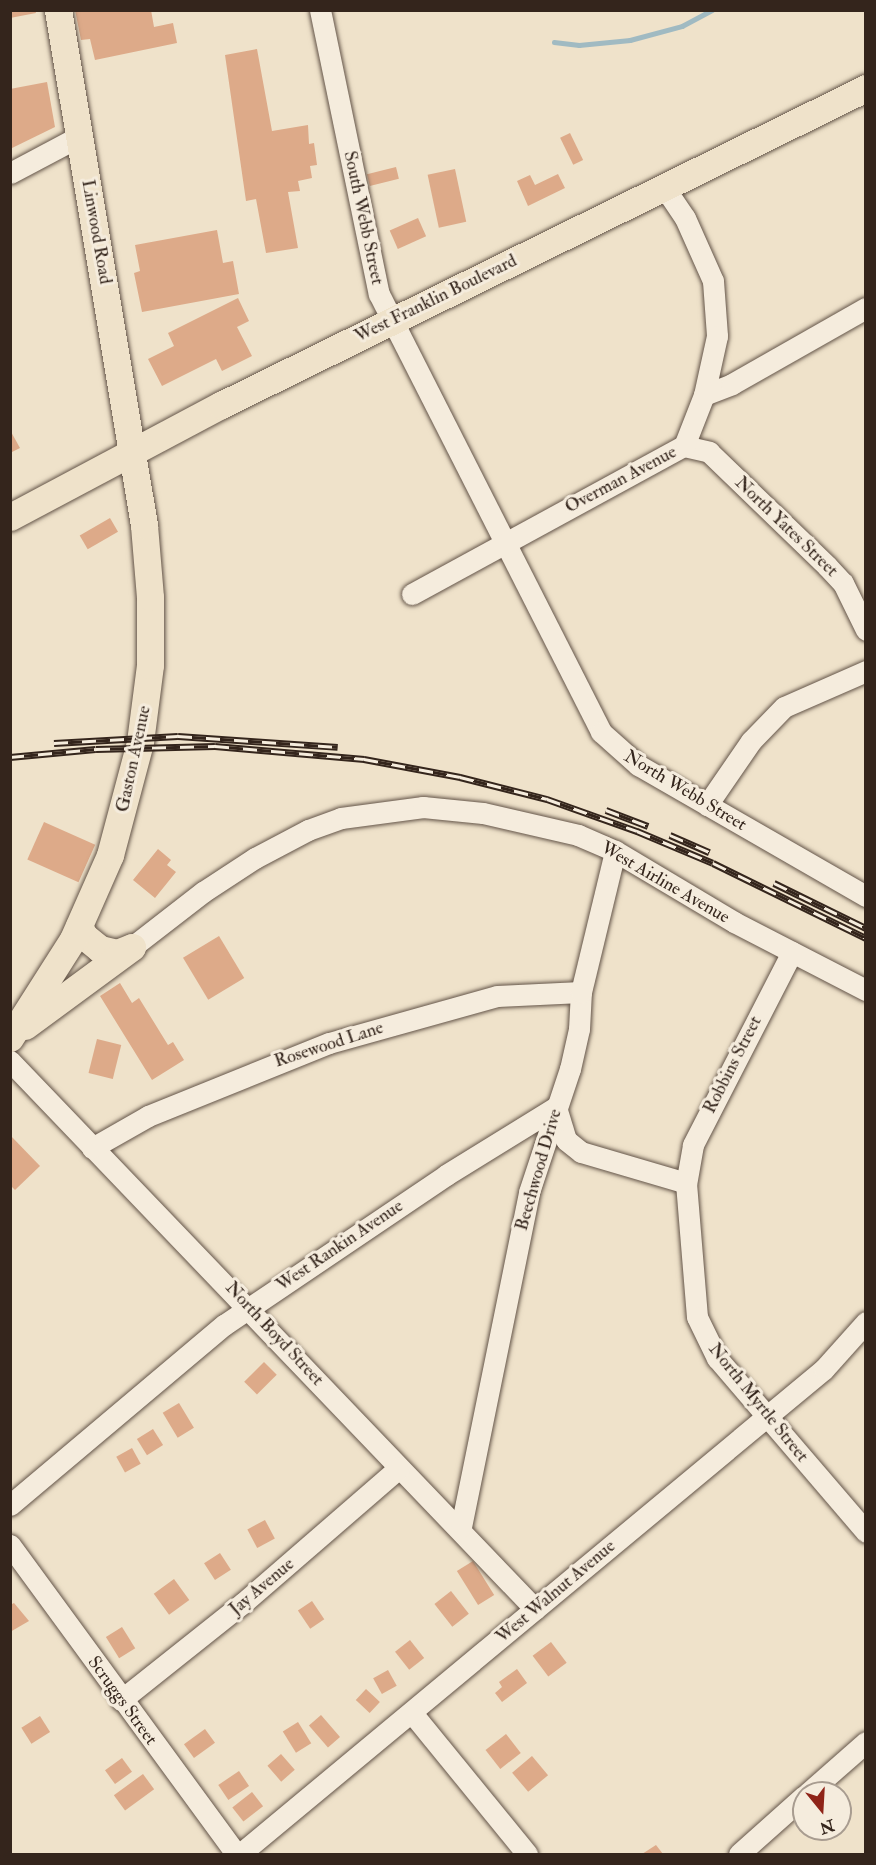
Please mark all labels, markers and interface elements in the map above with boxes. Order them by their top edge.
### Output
street label: South Webb Street [338,149,388,287]
street label: Linwood Road [76,178,116,286]
street label: West Franklin Boulevard [351,250,521,348]
street label: Overman Avenue [562,442,680,518]
street label: North Yates Street [730,472,842,582]
street label: Gaston Avenue [112,704,156,814]
street label: North Webb Street [620,746,750,836]
street label: West Airline Avenue [597,837,733,929]
street label: Robbins Street [699,1013,767,1117]
street label: Rosewood Lane [272,1017,386,1073]
street label: Beechwood Drive [511,1107,567,1233]
street label: West Rankin Avenue [273,1196,407,1296]
street label: North Boyd Street [220,1278,328,1390]
street label: North Myrtle Street [703,1339,813,1467]
street label: West Walnut Avenue [492,1536,620,1648]
street label: Jay Avenue [225,1554,299,1620]
street label: Scruggs Street [83,1652,161,1750]
north arrow [792,1781,852,1841]
text: N [817,1814,837,1838]

